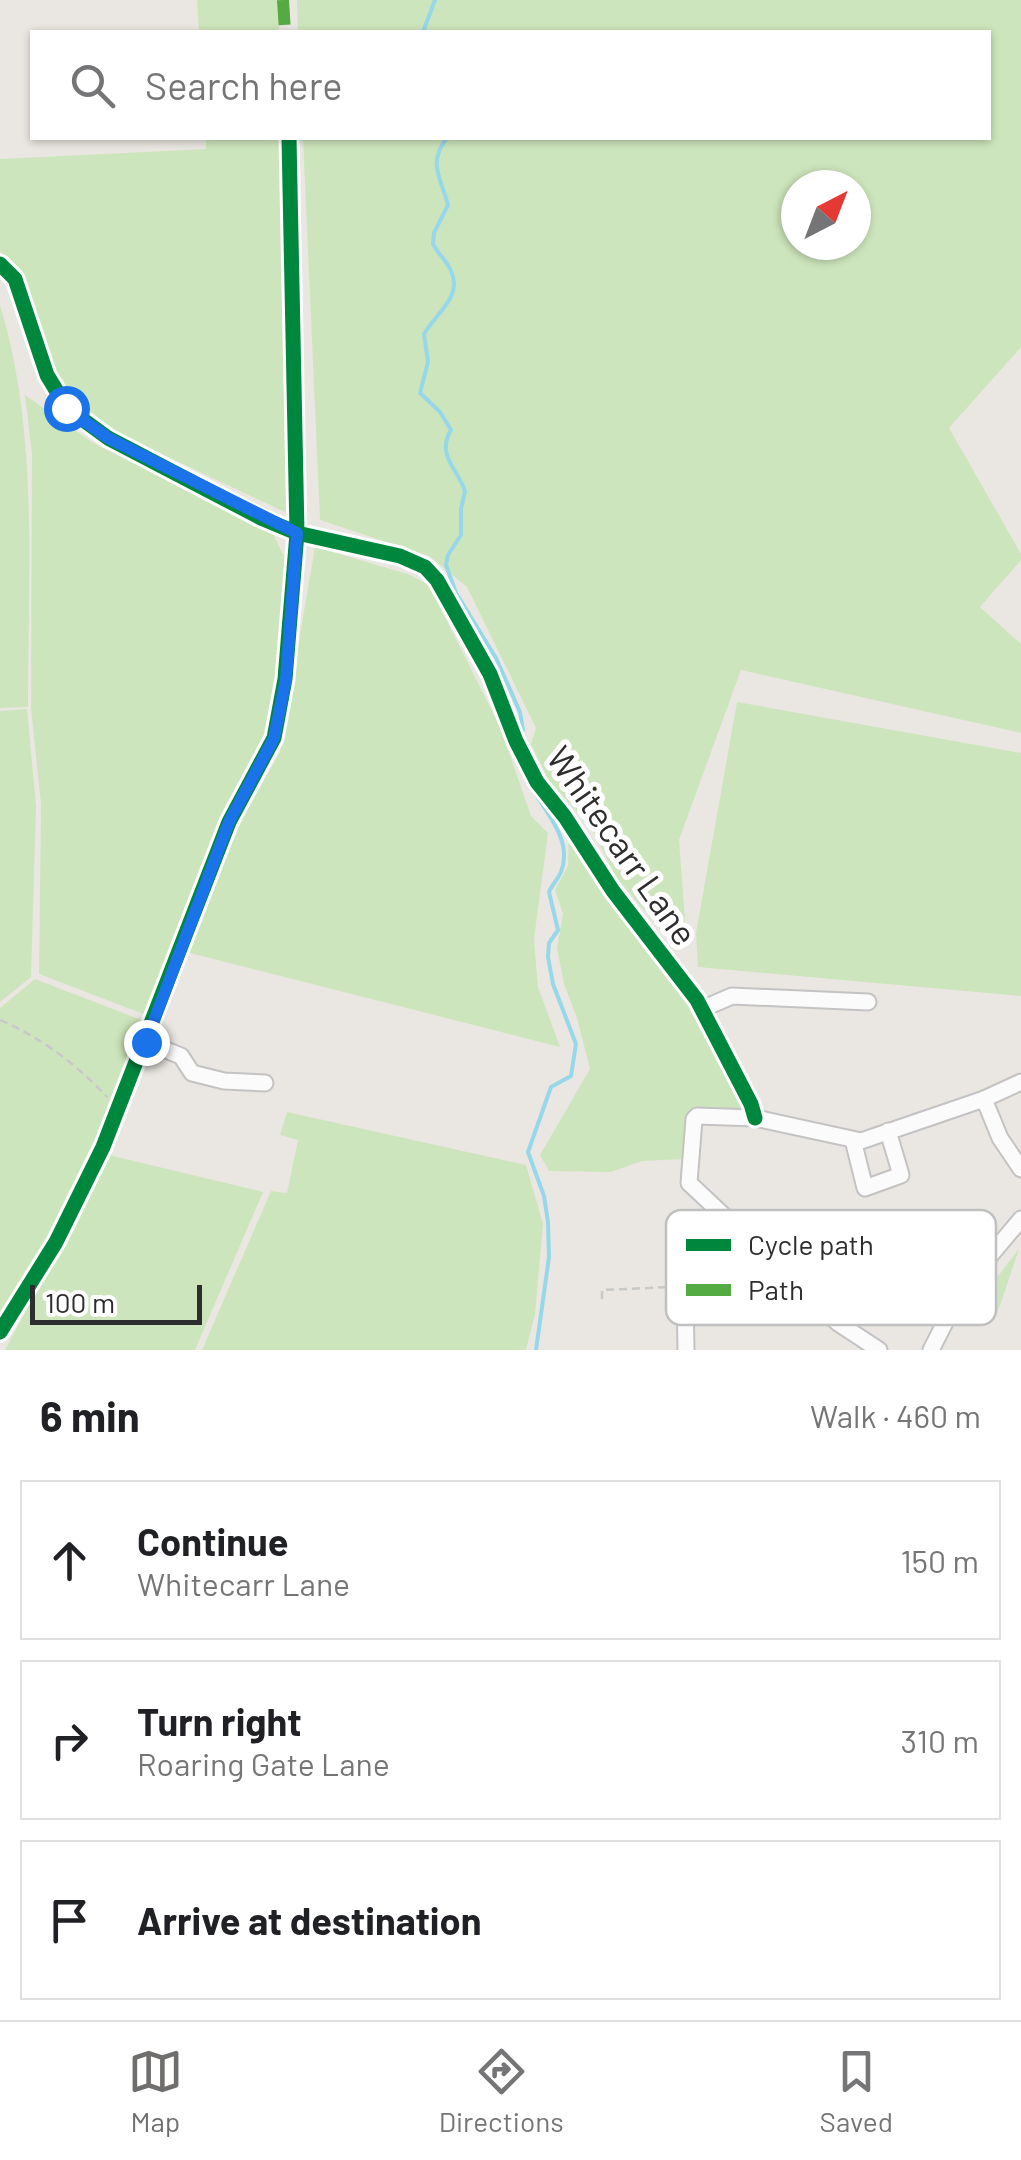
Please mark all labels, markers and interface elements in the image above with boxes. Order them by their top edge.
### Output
search box [30,30,991,140]
icon: search [65,58,120,113]
text: Search here [145,62,343,108]
north arrow [781,170,871,260]
route start [44,386,90,432]
street label: Whitecarr Lane [539,738,707,952]
route end [124,1020,170,1066]
legend [666,1210,996,1325]
text: Cycle path [748,1227,874,1261]
text: Path [748,1272,804,1306]
scale bar [30,1280,202,1324]
text: 100 m [45,1285,115,1319]
text: 6 min [40,1390,140,1440]
text: Walk · 460 m [810,1396,981,1434]
text: Continue [137,1518,288,1564]
icon: ahead [42,1533,97,1588]
text: 150 m [900,1541,979,1579]
text: Whitecarr Lane [137,1564,350,1602]
text: Turn right [137,1698,302,1744]
icon: right [42,1713,97,1768]
text: 310 m [901,1721,979,1759]
text: Roaring Gate Lane [137,1744,390,1782]
icon: arrive [42,1893,97,1948]
text: Arrive at destination [137,1897,482,1943]
tab: Map [128,2044,183,2138]
tab: Directions [439,2044,564,2138]
tab: Saved [820,2044,893,2138]

